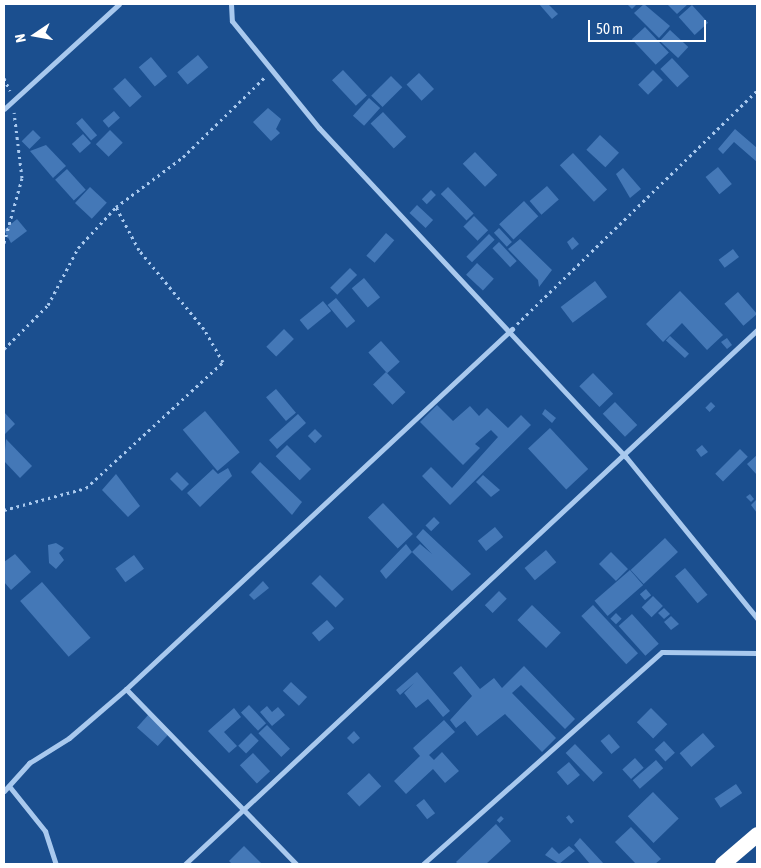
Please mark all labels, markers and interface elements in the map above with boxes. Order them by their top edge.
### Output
north arrow [10,10,60,60]
scale bar [591,10,708,42]
text: 50 m [596,20,623,37]
text: N [12,32,29,44]

